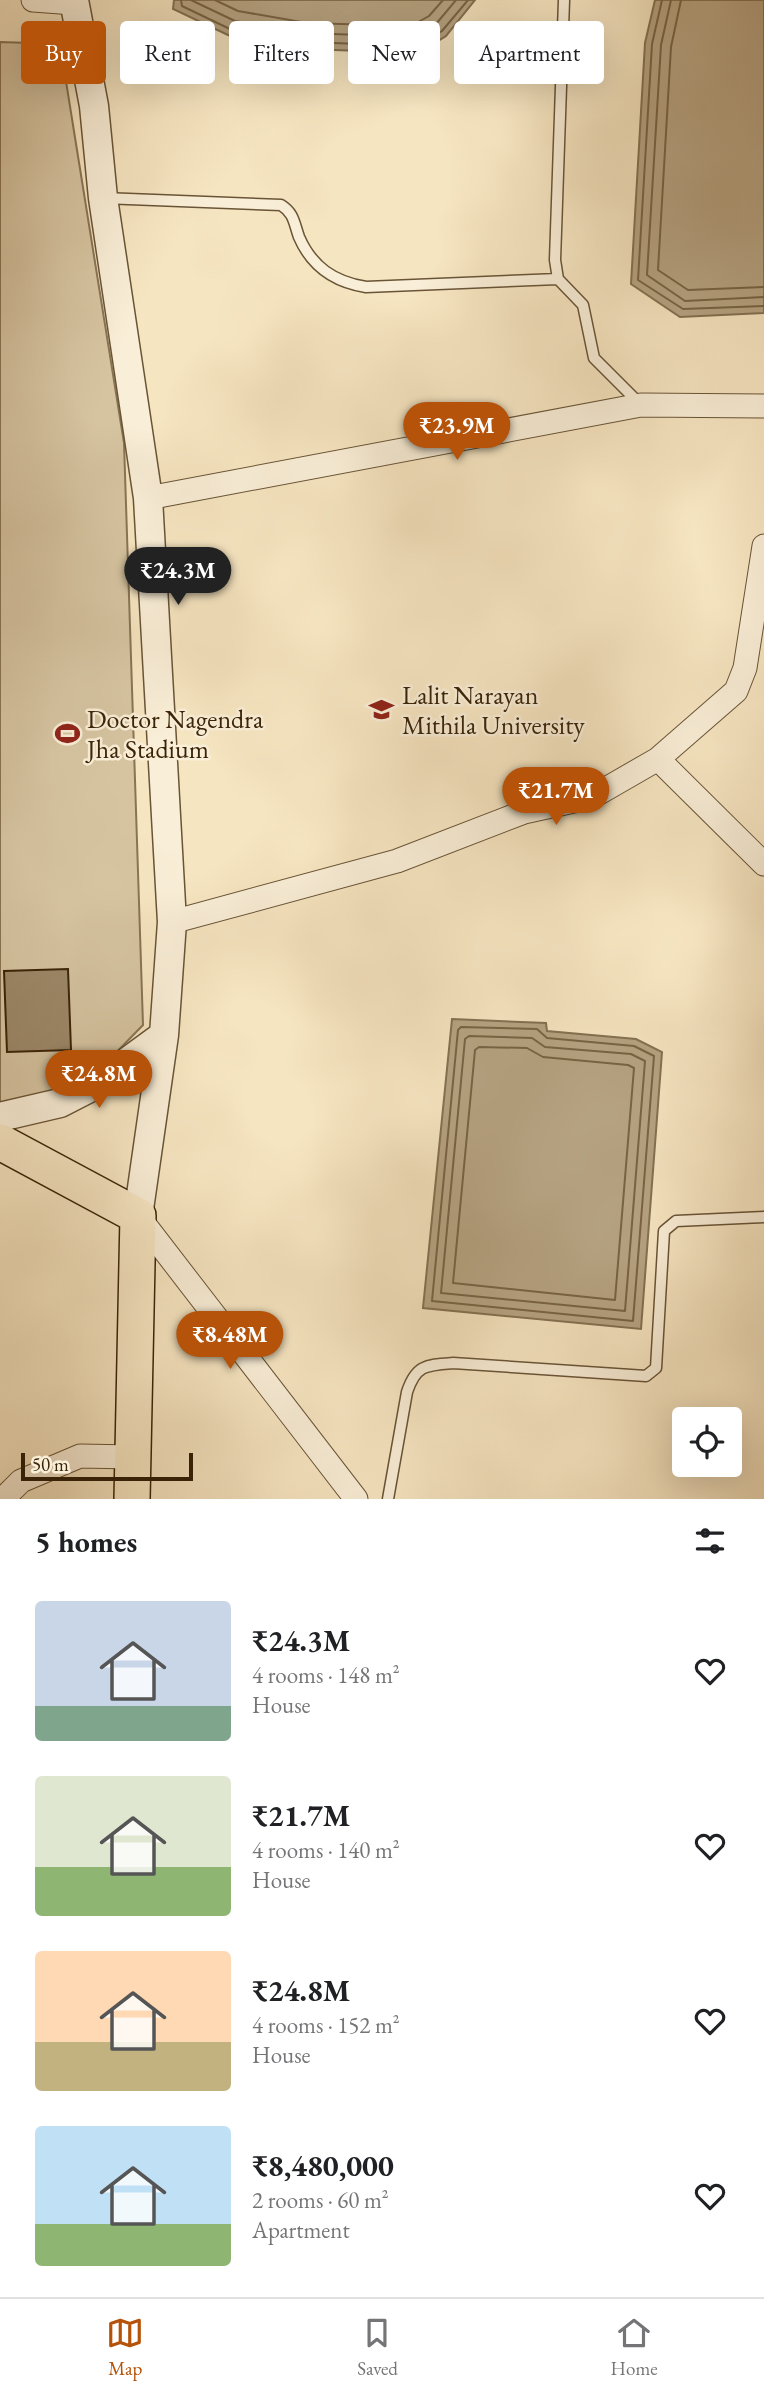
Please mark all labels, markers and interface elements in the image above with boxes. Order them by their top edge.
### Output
chip: Buy [21,21,106,84]
chip: Rent [120,21,215,84]
chip: Filters [229,21,334,84]
chip: New [348,21,440,84]
chip: Apartment [454,21,604,84]
pin: ₹23.9M [400,402,514,462]
text: ₹23.9M [419,410,495,440]
pin: ₹24.3M [121,548,235,607]
text: ₹24.3M [140,555,216,585]
place label: Lalit Narayan Mithila University [402,678,585,742]
school or university icon: Lalit Narayan Mithila University [368,696,396,724]
place label: Doctor Nagendra Jha Stadium [85,702,264,766]
sports icon: Doctor Nagendra Jha Stadium [53,720,81,748]
pin: ₹21.7M [499,768,613,827]
text: ₹21.7M [518,775,594,805]
pin: ₹24.8M [42,1050,156,1110]
text: ₹24.8M [61,1058,137,1088]
pin: ₹8.48M [173,1312,287,1371]
text: ₹8.48M [192,1319,268,1349]
map controls [672,1407,742,1477]
button: locate [672,1407,742,1477]
scale bar [21,1450,192,1482]
text: 50 m [32,1452,69,1477]
text: 5 homes [35,1522,137,1561]
icon: filters [691,1522,729,1560]
text: ₹24.3M [252,1621,350,1660]
icon: home [91,1629,175,1713]
icon: heart [691,1652,729,1690]
text: 4 rooms · 148 m² [252,1660,400,1690]
text: House [252,1690,311,1720]
text: ₹21.7M [252,1796,350,1835]
icon: home [91,1804,175,1888]
icon: heart [691,1827,729,1865]
text: 4 rooms · 140 m² [252,1835,400,1865]
text: House [252,1865,311,1895]
text: ₹24.8M [252,1971,350,2010]
icon: home [91,1979,175,2063]
icon: heart [691,2002,729,2040]
text: 4 rooms · 152 m² [252,2010,400,2040]
text: House [252,2040,311,2070]
text: ₹8,480,000 [252,2146,394,2185]
icon: home [91,2154,175,2238]
icon: heart [691,2177,729,2215]
text: 2 rooms · 60 m² [252,2185,389,2215]
text: Apartment [252,2215,350,2245]
tab: Map [106,2314,144,2381]
tab: Saved [357,2314,398,2381]
tab: Home [611,2314,658,2381]

